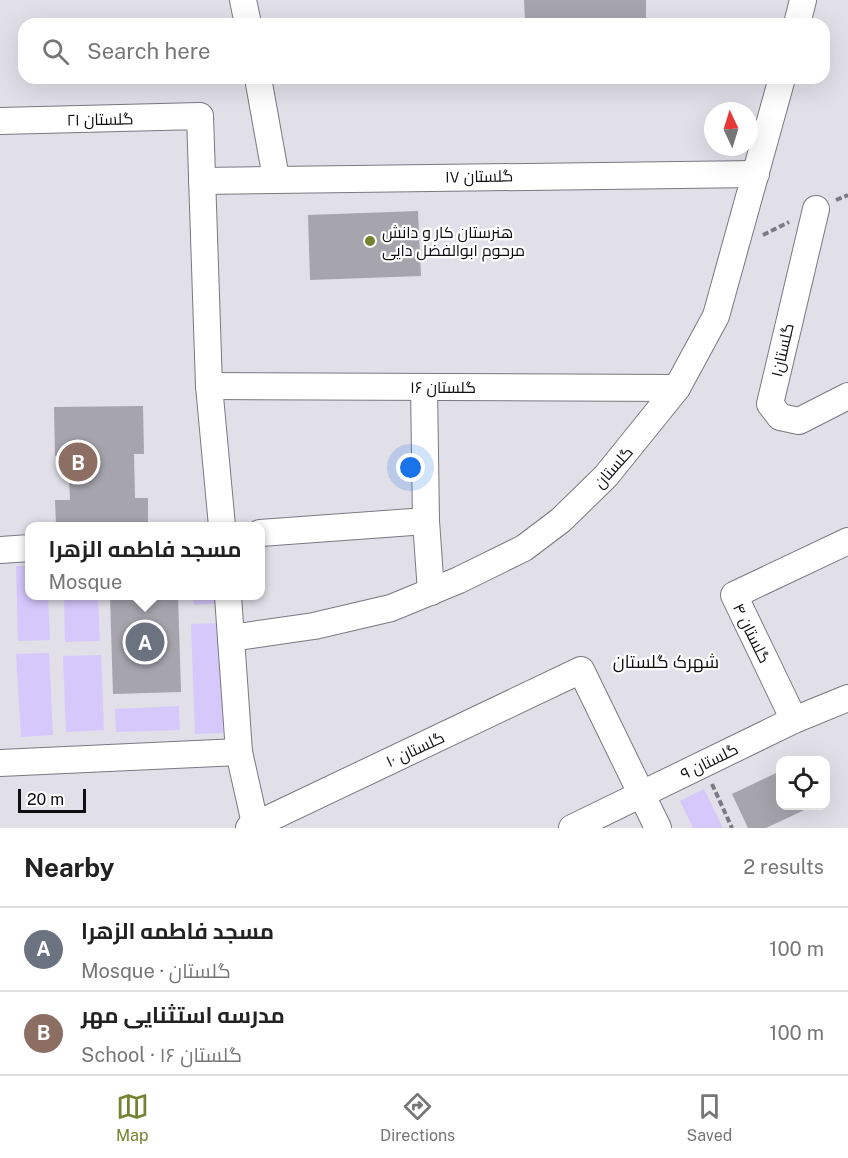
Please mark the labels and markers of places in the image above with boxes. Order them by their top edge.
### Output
place label: هنرستان کار و دانش مرحوم ابوالفضل دایی [382,223,525,262]
marker: هنرستان کار و دانش مرحوم ابوالفضل دایی [363,234,377,248]
pin: B [58,440,98,484]
pin: A [126,620,164,664]

